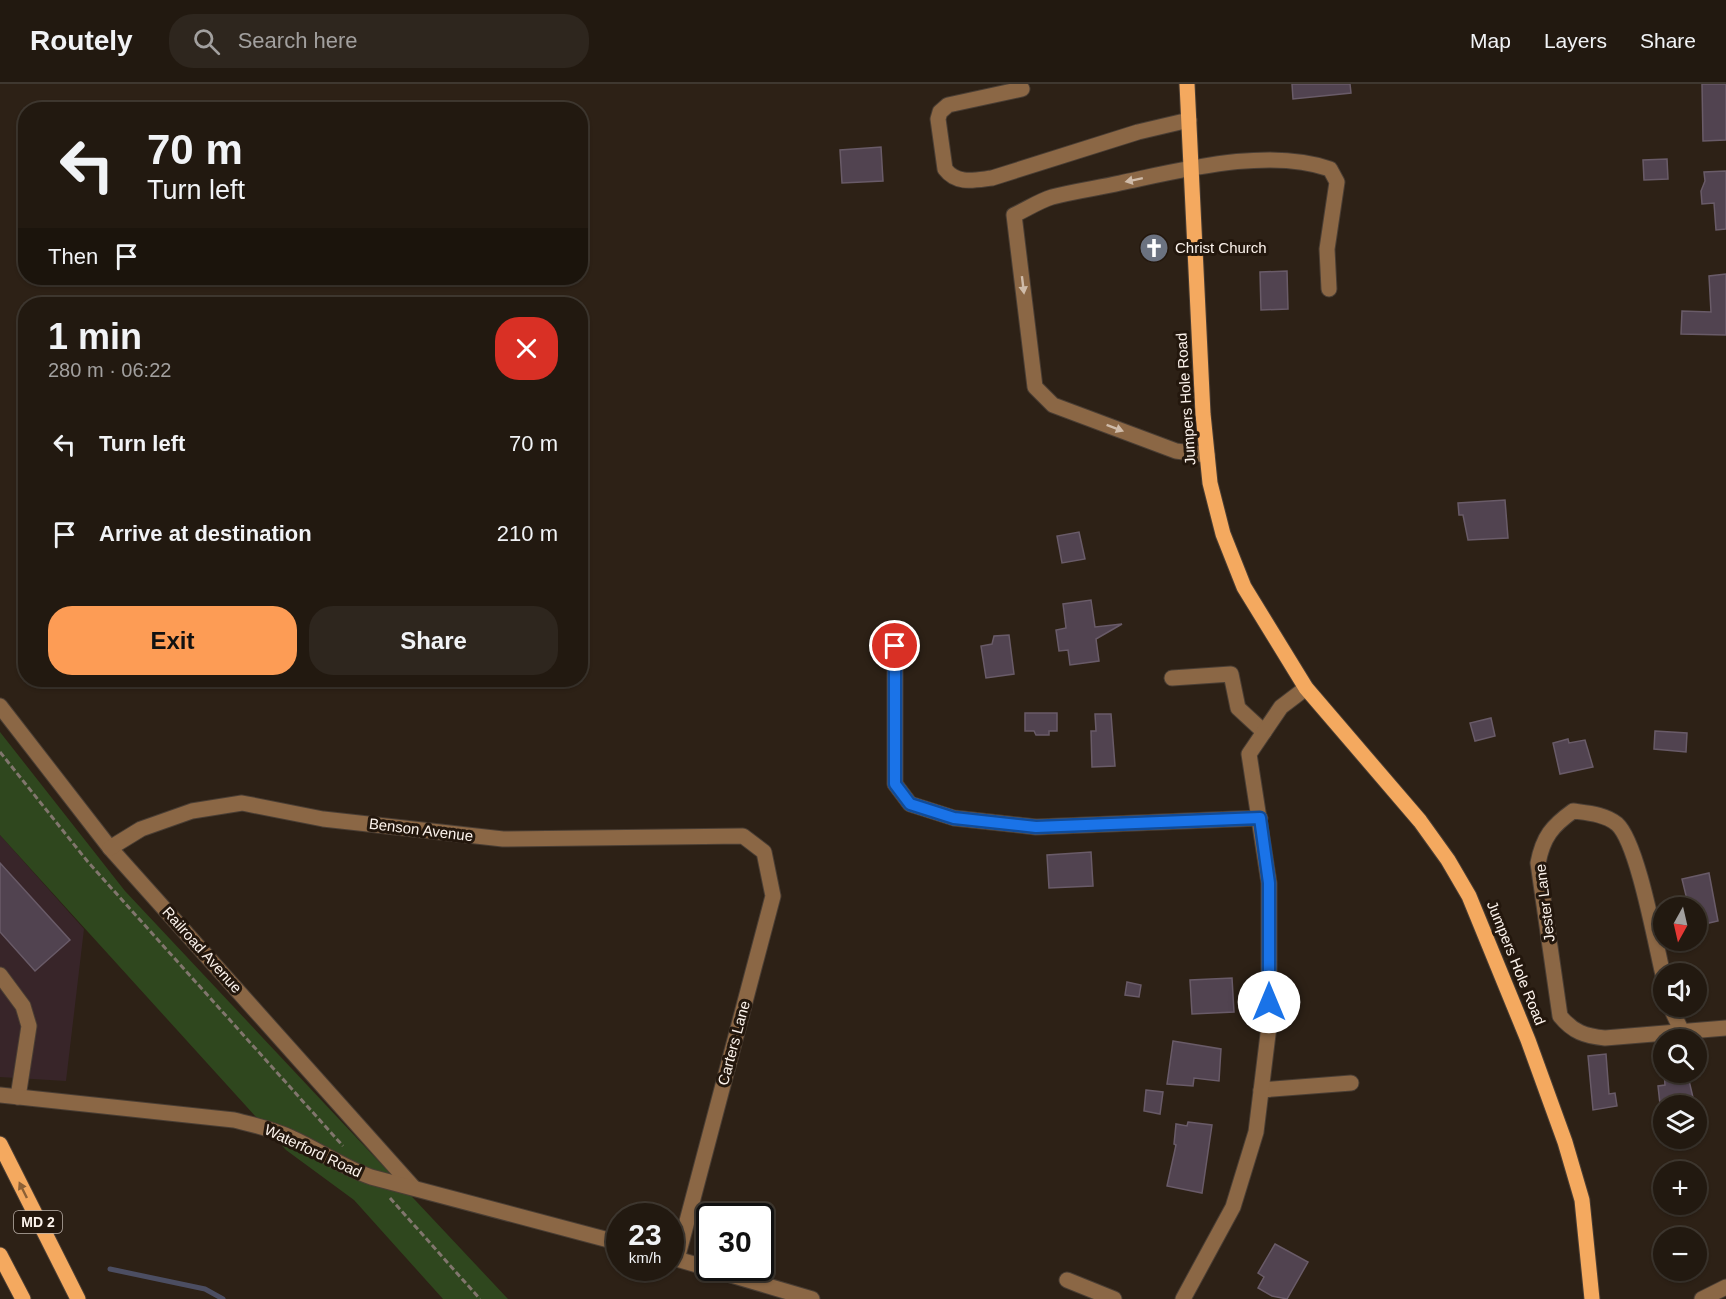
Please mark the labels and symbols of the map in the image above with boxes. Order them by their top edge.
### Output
one-way arrow [1124,176,1143,185]
church icon: Christ Church [1138,232,1170,264]
place label: Christ Church [1175,239,1267,256]
one-way arrow [1018,275,1028,294]
street label: Jumpers Hole Road [1172,332,1199,466]
one-way arrow [1107,423,1125,433]
pin [869,620,920,671]
street label: Benson Avenue [368,815,474,844]
street label: Jester Lane [1531,863,1558,943]
north arrow [1653,897,1707,951]
street label: Jumpers Hole Road [1484,898,1549,1027]
street label: Railroad Avenue [159,903,245,996]
position arrow [1237,970,1301,1034]
street label: Carters Lane [714,999,753,1087]
street label: Waterford Road [262,1121,365,1181]
one-way arrow [18,1182,28,1199]
speed limit sign: 30 [696,1203,774,1281]
road number: MD 2 [14,1211,62,1233]

